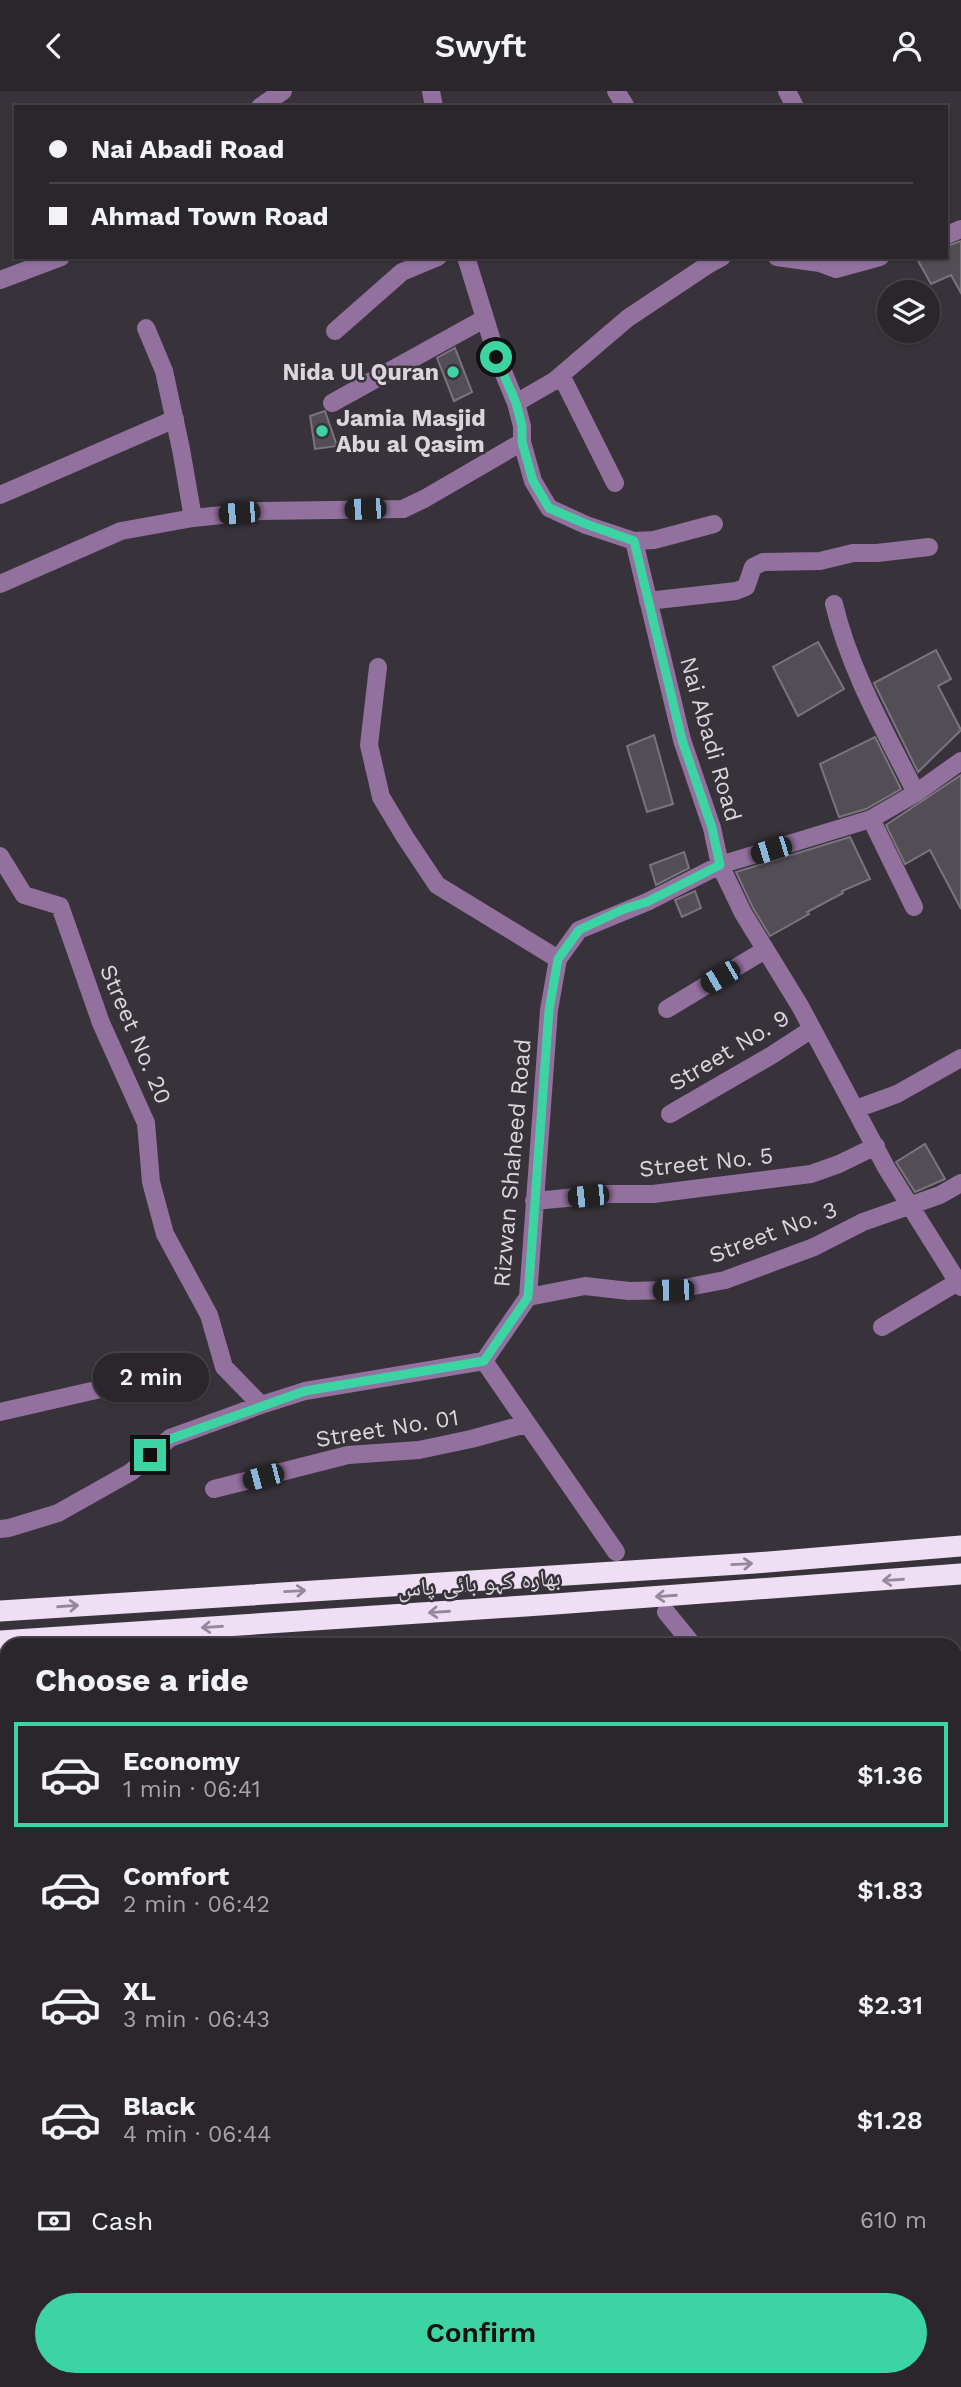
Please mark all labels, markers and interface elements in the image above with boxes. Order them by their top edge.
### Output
icon: back [35,27,73,65]
text: Swyft [435,27,526,65]
icon: person [888,27,926,65]
text: Nai Abadi Road [91,134,284,164]
text: Ahmad Town Road [91,201,329,231]
map controls [877,280,940,343]
button: layers [877,280,940,343]
route start [480,341,512,373]
place label: Nida Ul Quran [283,359,439,386]
marker: Nida Ul Quran [445,364,461,380]
place label: Jamia Masjid Abu al Qasim [336,405,486,458]
marker: Jamia Masjid Abu al Qasim [314,423,330,439]
car [344,498,387,520]
car [218,501,261,525]
street label: Nai Abadi Road [674,654,747,825]
car [748,834,795,866]
car [697,957,744,997]
street label: Street No. 20 [94,960,177,1108]
street label: Street No. 9 [664,1004,794,1097]
street label: Rizwan Shaheed Road [488,1038,537,1288]
street label: Street No. 5 [638,1142,774,1183]
car [567,1183,610,1209]
street label: Street No. 3 [706,1196,841,1269]
car [652,1279,695,1301]
callout: 2 min [92,1353,208,1403]
text: 2 min [119,1364,183,1391]
street label: Street No. 01 [314,1404,460,1453]
route end [134,1439,166,1471]
car [240,1461,287,1493]
one-way arrow [730,1557,753,1570]
street label: بھارہ کہو بائی پاس [397,1564,561,1603]
one-way arrow [882,1574,905,1587]
one-way arrow [283,1585,306,1598]
one-way arrow [655,1590,678,1603]
one-way arrow [56,1599,79,1612]
one-way arrow [428,1605,451,1618]
one-way arrow [201,1620,224,1633]
text: Choose a ride [35,1661,249,1699]
icon: car [39,1743,102,1806]
text: Economy [123,1746,240,1776]
text: $1.36 [857,1760,923,1790]
text: 1 min · 06:41 [123,1776,261,1803]
icon: car [39,1858,102,1921]
text: Comfort [123,1861,229,1891]
text: $1.83 [857,1875,923,1905]
text: 2 min · 06:42 [123,1891,270,1918]
icon: car [39,1973,102,2036]
text: XL [123,1976,156,2006]
text: $2.31 [858,1990,923,2020]
text: 3 min · 06:43 [123,2006,270,2033]
icon: car [39,2088,102,2151]
text: Black [123,2091,195,2121]
text: $1.28 [857,2105,923,2135]
text: 4 min · 06:44 [123,2121,271,2148]
icon: cash [35,2202,73,2240]
text: Cash [91,2206,153,2236]
text: 610 m [860,2207,927,2234]
button: Confirm [35,2293,927,2373]

